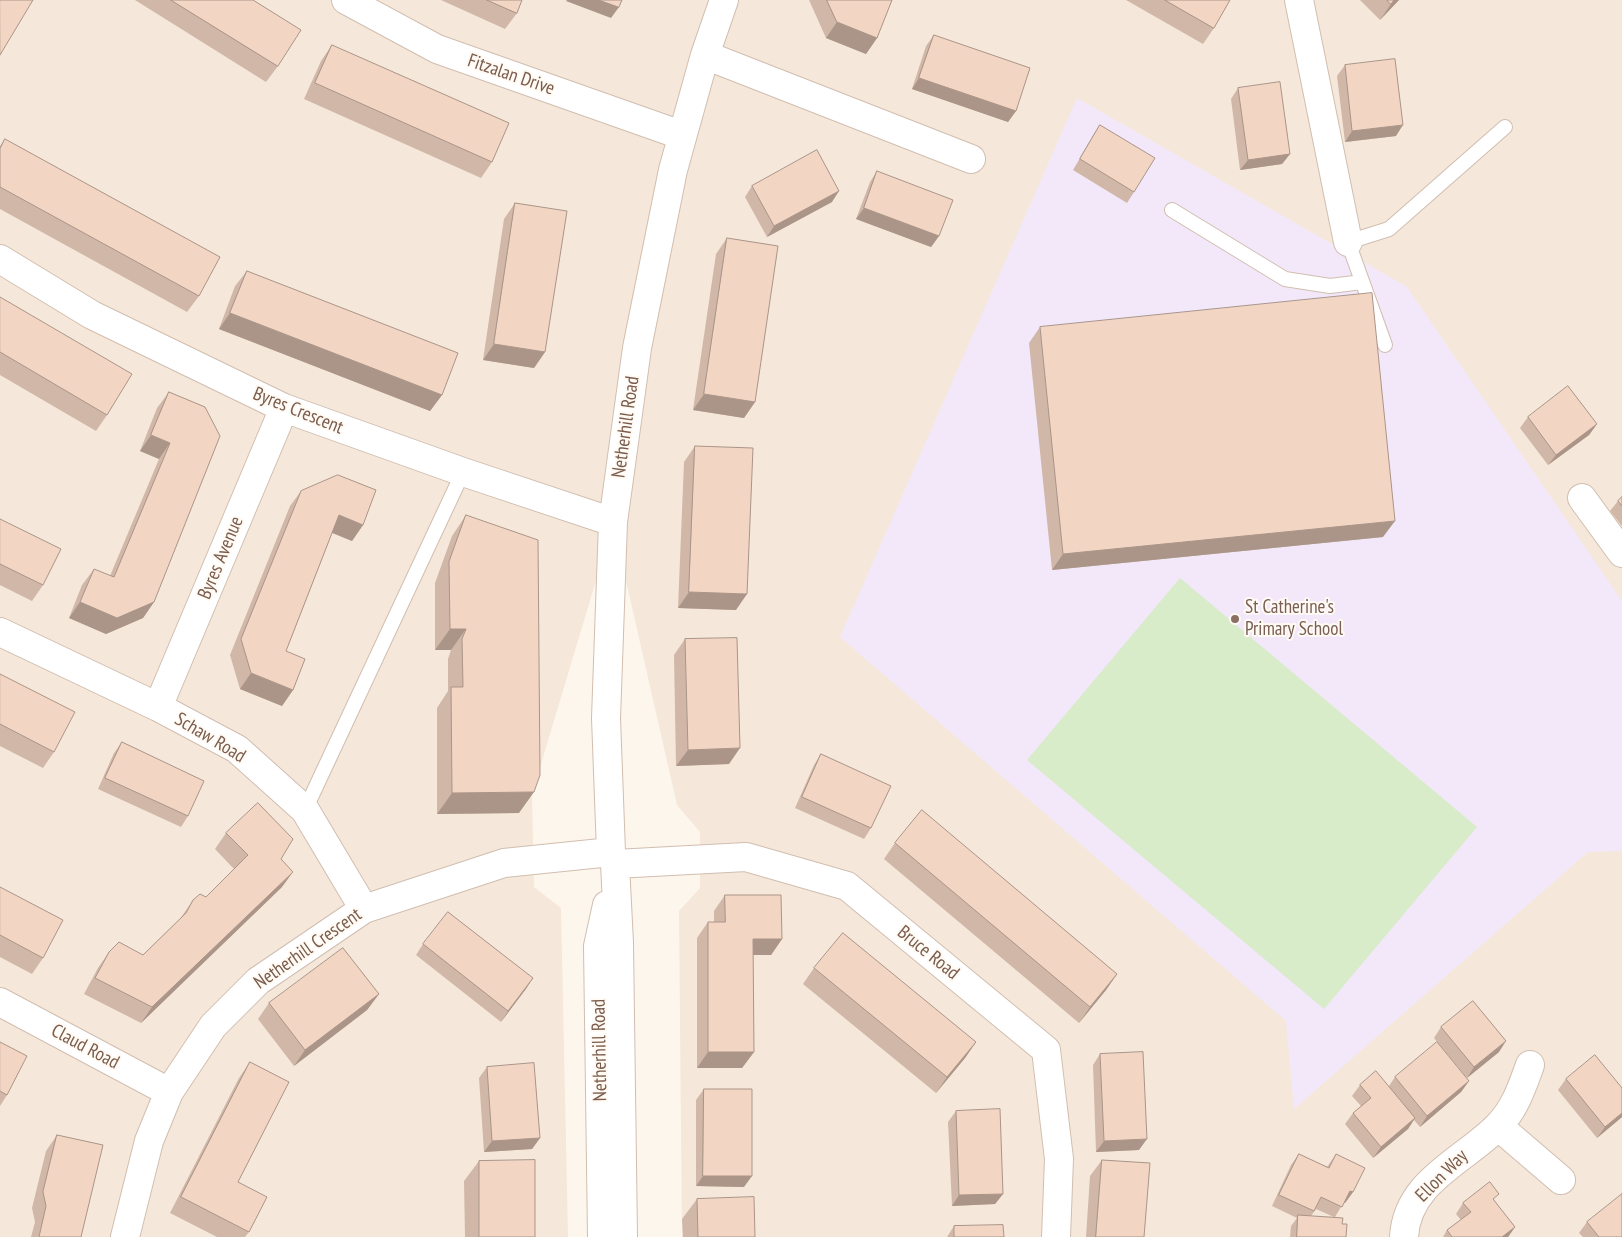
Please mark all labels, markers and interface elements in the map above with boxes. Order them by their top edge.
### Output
street label: Fitzalan Drive [464,49,558,101]
street label: Netherhill Road [608,375,644,479]
street label: Byres Crescent [250,383,346,439]
street label: Byres Avenue [193,513,249,603]
place label: St Catherine's Primary School [1245,597,1343,641]
marker: St Catherine's Primary School [1229,613,1241,625]
street label: Schaw Road [170,708,250,768]
street label: Netherhill Crescent [250,904,366,994]
street label: Bruce Road [892,921,964,985]
street label: Netherhill Road [588,999,612,1101]
street label: Claud Road [47,1020,123,1074]
street label: Ellon Way [1411,1145,1473,1207]

